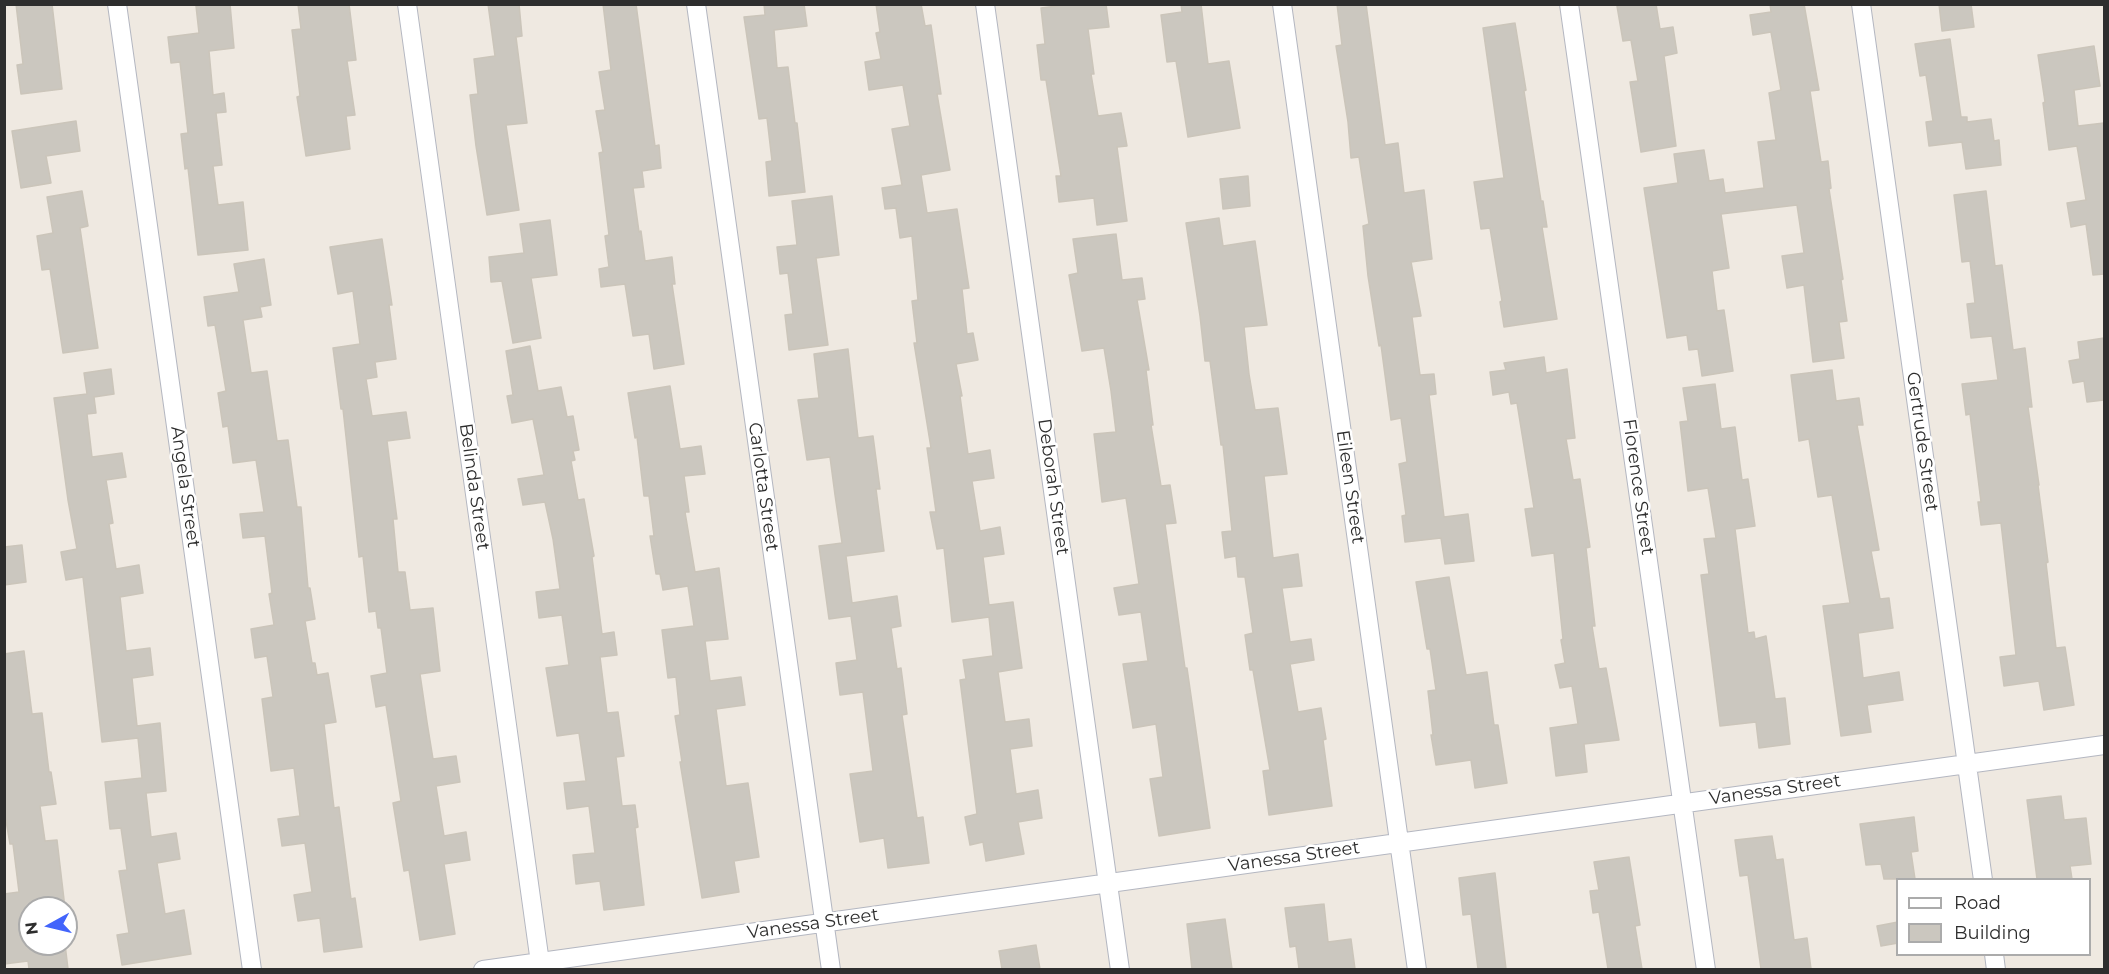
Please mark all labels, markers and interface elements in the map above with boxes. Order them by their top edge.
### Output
street label: Gertrude Street [1901,371,1943,513]
street label: Deborah Street [1033,417,1073,557]
street label: Florence Street [1618,417,1658,557]
street label: Carlotta Street [743,421,783,553]
street label: Belinda Street [454,422,494,552]
street label: Angela Street [166,425,204,549]
street label: Eileen Street [1331,429,1369,545]
street label: Vanessa Street [1708,770,1842,810]
street label: Vanessa Street [1227,837,1361,877]
legend [1896,878,2091,956]
text: Road [1954,892,2001,914]
north arrow [18,896,78,956]
street label: Vanessa Street [746,904,880,944]
text: N [21,921,42,936]
text: Building [1954,922,2031,944]

